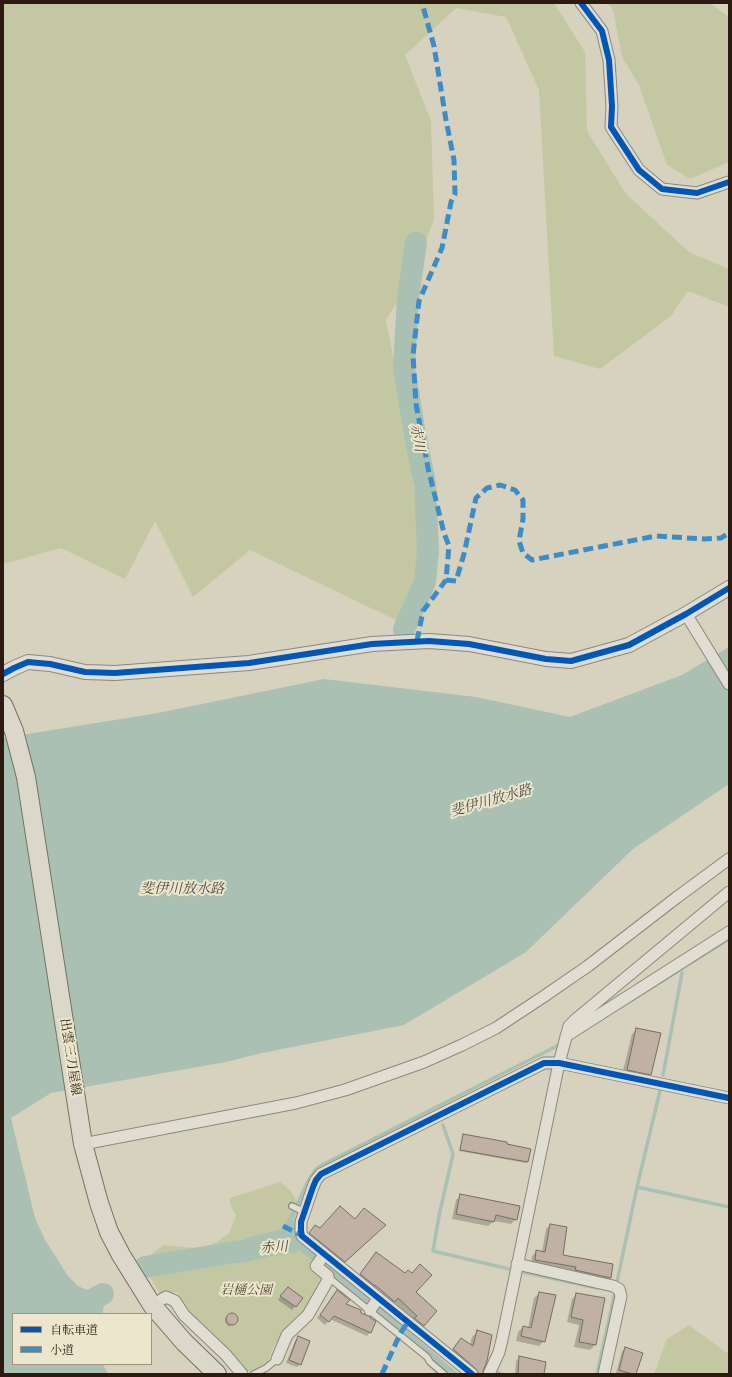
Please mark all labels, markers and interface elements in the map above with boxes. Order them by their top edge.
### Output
water label: 赤川 [406,423,428,453]
water label: 斐伊川放水路 [448,781,534,821]
water label: 斐伊川放水路 [140,881,224,897]
street label: 出雲三刀屋線 [56,1017,84,1097]
water label: 赤川 [259,1239,289,1257]
park label: 岩樋公園 [220,1282,272,1298]
legend [12,1313,152,1365]
text: 自転車道 [50,1322,98,1338]
text: 小道 [50,1342,74,1358]

